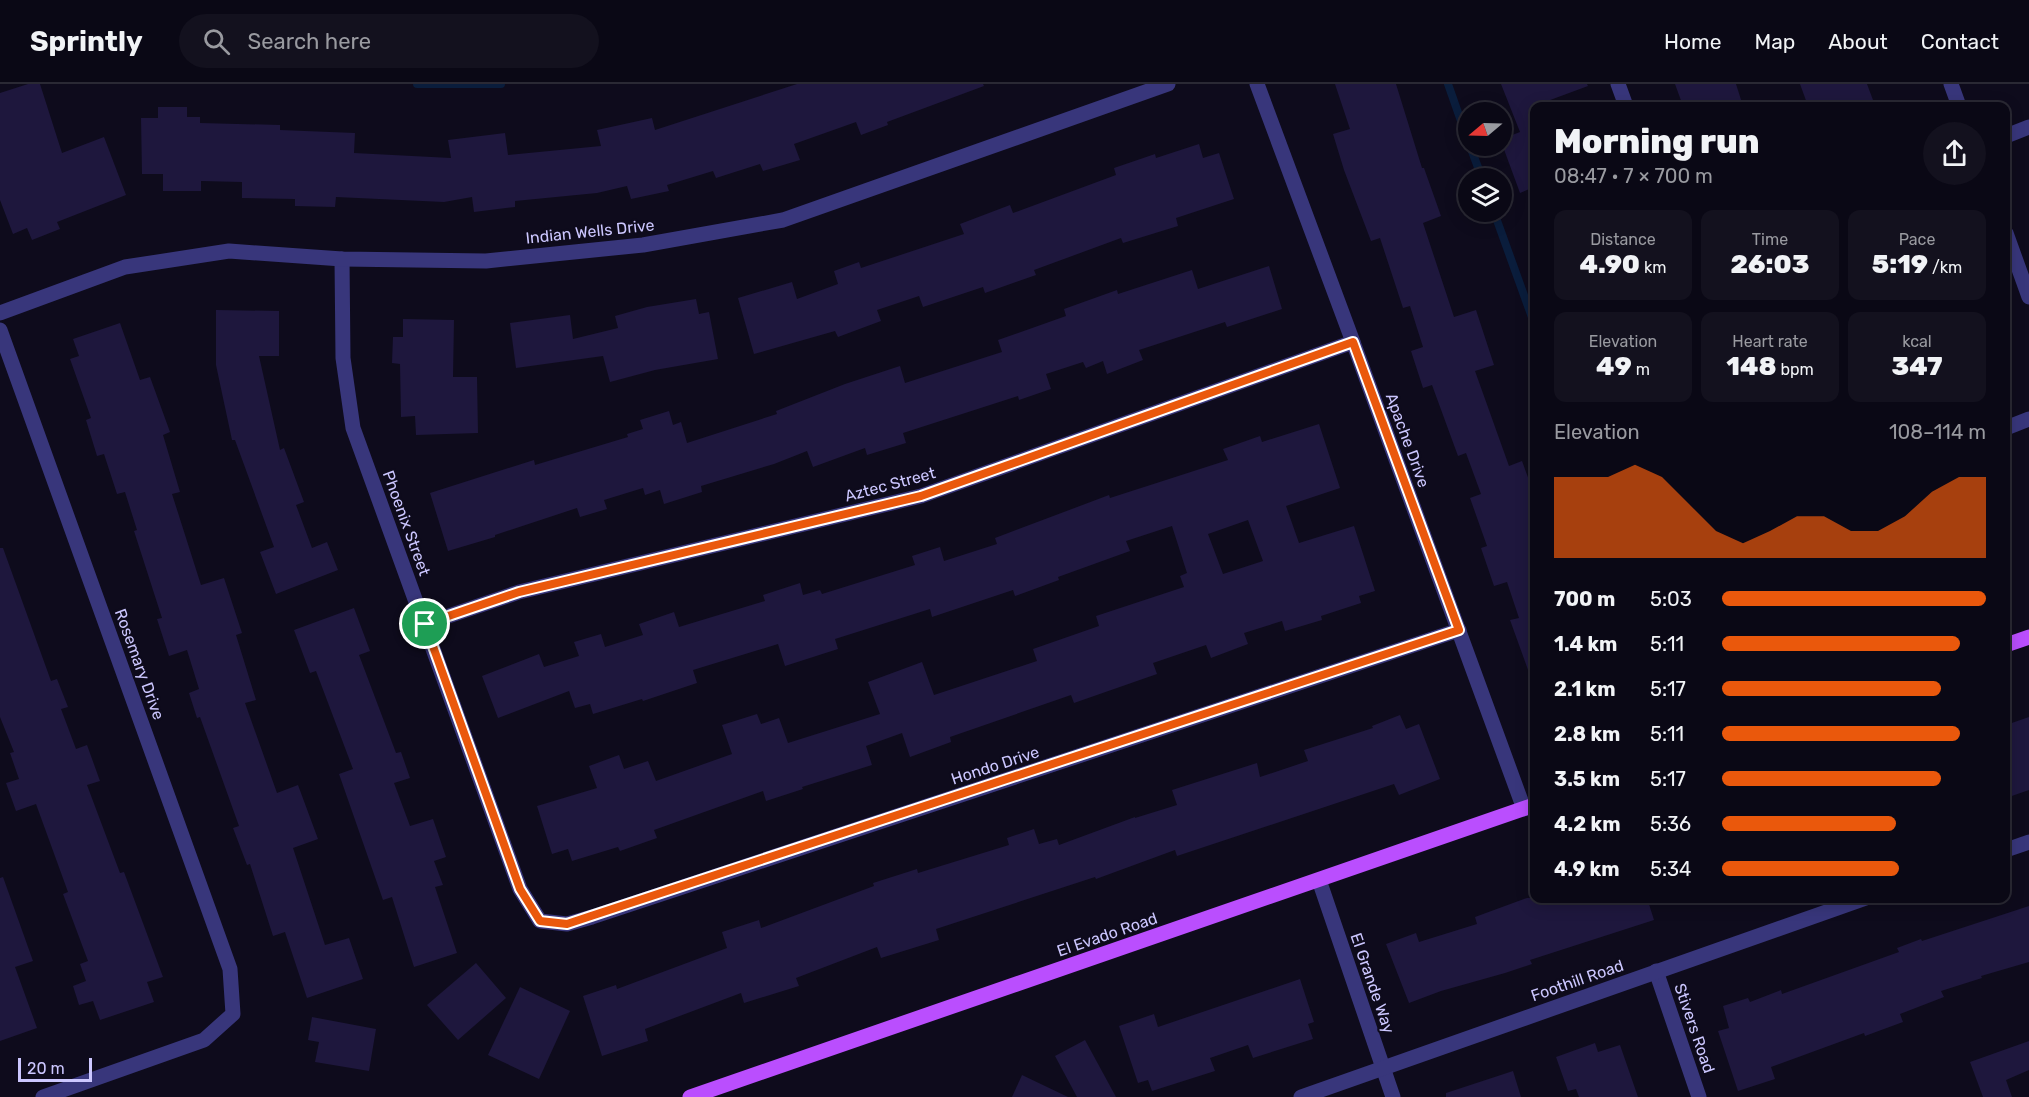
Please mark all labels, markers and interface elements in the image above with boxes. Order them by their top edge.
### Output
search box [179,14,599,68]
text: Sprintly [30,25,143,58]
icon: search [200,25,233,58]
text: Search here [248,28,371,55]
text: Home [1664,29,1721,54]
text: Map [1754,29,1795,54]
text: About [1828,29,1888,54]
text: Contact [1921,29,1999,54]
north arrow [1458,102,1512,156]
map controls [1458,102,1512,222]
text: Morning run [1554,122,1759,161]
button: share [1923,122,1986,185]
text: 08:47 · 7 × 700 m [1554,164,1713,188]
button: layers [1458,168,1512,222]
street label: Indian Wells Drive [525,215,655,248]
text: Distance [1590,230,1656,249]
text: Time [1752,230,1788,249]
text: Pace [1899,230,1935,249]
text: 4.90 [1580,249,1640,280]
text: 26:03 [1731,249,1810,280]
text: 5:19 [1872,249,1928,280]
text: km [1640,258,1666,277]
text: /km [1928,258,1962,277]
text: Elevation [1589,332,1657,351]
text: Heart rate [1732,332,1808,351]
text: kcal [1902,332,1932,351]
text: 49 [1596,351,1632,382]
text: 148 [1726,351,1776,382]
text: 347 [1891,351,1943,382]
text: m [1632,360,1650,379]
text: bpm [1776,360,1814,379]
street label: Apache Drive [1382,390,1433,490]
text: Elevation [1554,420,1640,444]
text: 108–114 m [1889,420,1986,444]
street label: Aztec Street [843,463,938,506]
street label: Phoenix Street [379,468,434,578]
text: 700 m [1554,587,1615,611]
text: 5:03 [1650,587,1692,611]
pin [399,598,450,649]
street label: Rosemary Drive [111,606,168,722]
icon: arrive [408,607,441,640]
text: 1.4 km [1554,632,1617,656]
text: 5:11 [1650,632,1684,656]
text: 2.1 km [1554,677,1616,701]
text: 5:17 [1650,677,1686,701]
text: 2.8 km [1554,722,1620,746]
text: 5:11 [1650,722,1684,746]
street label: Hondo Drive [949,742,1042,789]
text: 3.5 km [1554,767,1620,791]
text: 5:17 [1650,767,1686,791]
text: 4.2 km [1554,812,1620,836]
text: 5:36 [1650,812,1691,836]
text: 4.9 km [1554,857,1620,881]
text: 5:34 [1650,857,1691,881]
street label: El Evado Road [1054,908,1160,961]
street label: El Grande Way [1346,930,1399,1036]
street label: Foothill Road [1528,956,1626,1005]
street label: Stivers Road [1670,981,1719,1076]
scale bar [18,1055,92,1082]
text: 20 m [27,1059,65,1078]

